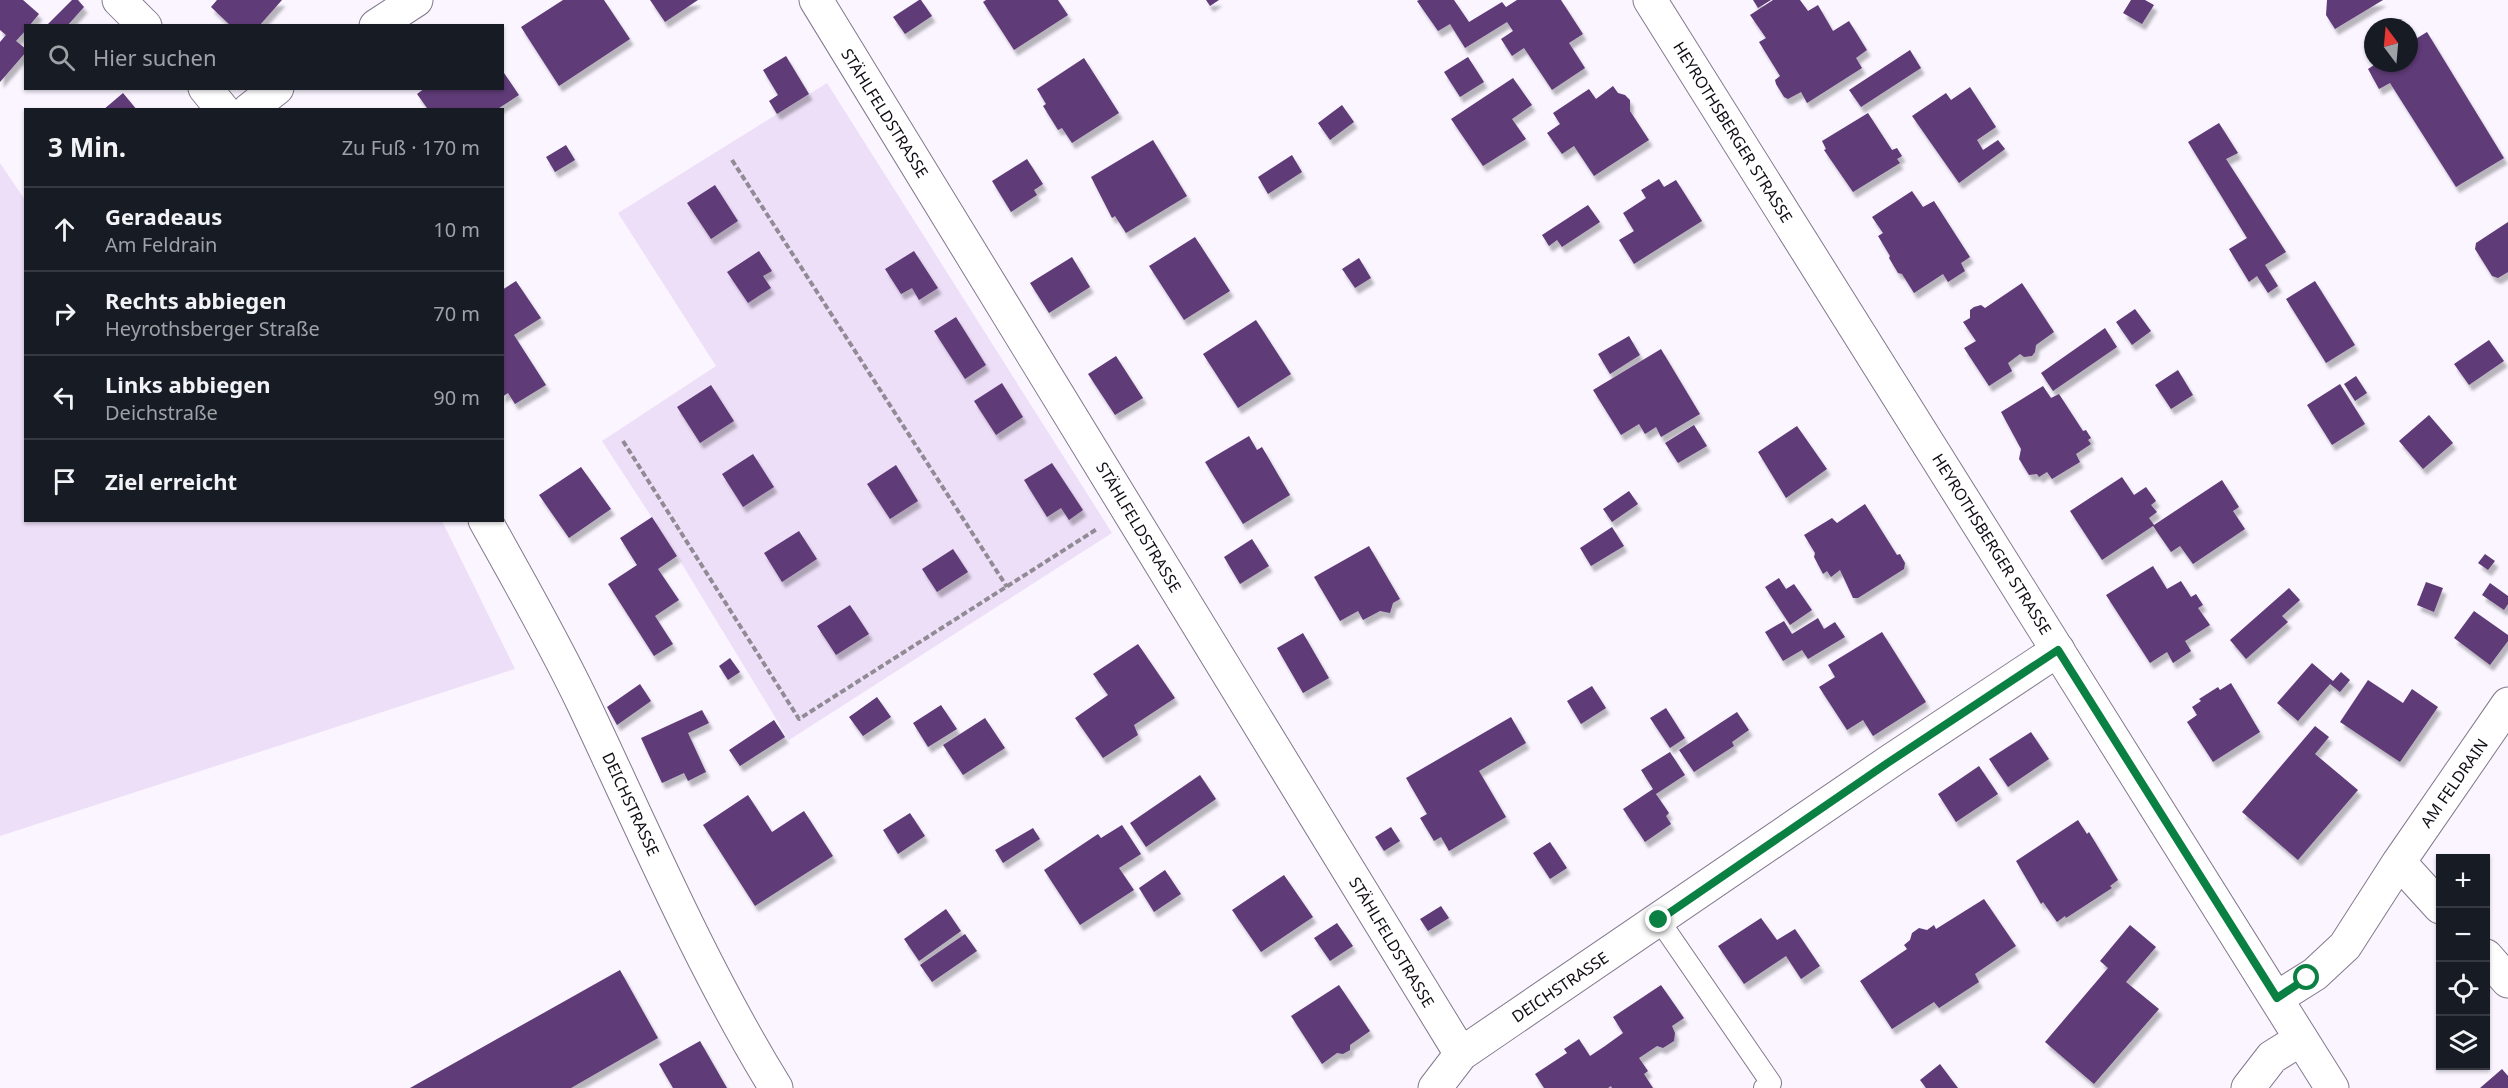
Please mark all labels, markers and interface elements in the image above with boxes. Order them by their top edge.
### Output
north arrow [2364,18,2418,72]
search box [24,24,504,90]
street label: HEYROTHSBERGER STRASSE [1668,37,1798,227]
icon: search [45,41,78,74]
text: Hier suchen [93,42,217,72]
street label: STÄHLFELDSTRASSE [836,44,934,182]
text: 3 Min. [48,129,126,165]
text: Zu Fuß · 170 m [342,134,480,161]
text: Geradeaus [105,201,222,231]
icon: ahead [48,213,81,246]
text: 10 m [433,216,480,243]
text: Am Feldrain [105,231,217,258]
text: Rechts abbiegen [105,285,287,315]
icon: right [48,297,81,330]
text: 70 m [433,300,480,327]
text: Heyrothsberger Straße [105,315,320,342]
text: Links abbiegen [105,369,271,399]
icon: left [48,381,81,414]
text: 90 m [433,384,480,411]
text: Deichstraße [105,399,218,426]
street label: HEYROTHSBERGER STRASSE [1927,449,2057,639]
street label: STÄHLFELDSTRASSE [1091,458,1187,596]
icon: arrive [48,465,81,498]
text: Ziel erreicht [105,466,237,496]
street label: AM FELDRAIN [2415,734,2493,832]
street label: DEICHSTRASSE [597,748,665,860]
map controls [2436,854,2490,1070]
button: + [2436,854,2490,908]
street label: STÄHLFELDSTRASSE [1344,873,1440,1011]
route end [1645,906,1671,932]
button: − [2436,908,2490,962]
street label: DEICHSTRASSE [1507,946,1613,1028]
button: locate [2436,962,2490,1016]
route start [2293,964,2319,990]
button: layers [2436,1016,2490,1070]

